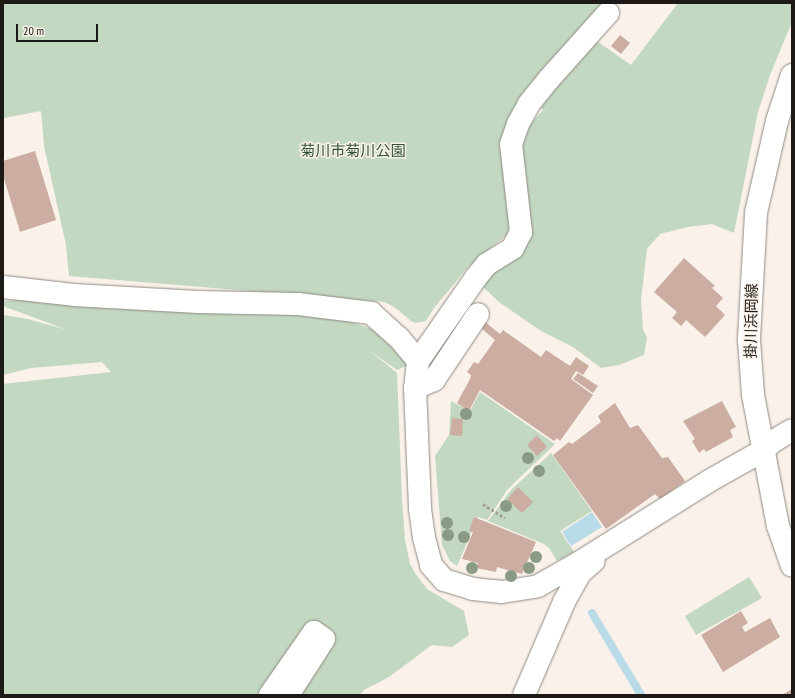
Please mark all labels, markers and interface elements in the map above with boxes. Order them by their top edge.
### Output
scale bar [18,16,100,42]
text: 20 m [23,23,44,38]
park label: 菊川市菊川公園 [301,142,405,160]
street label: 掛川浜岡線 [741,283,761,359]

